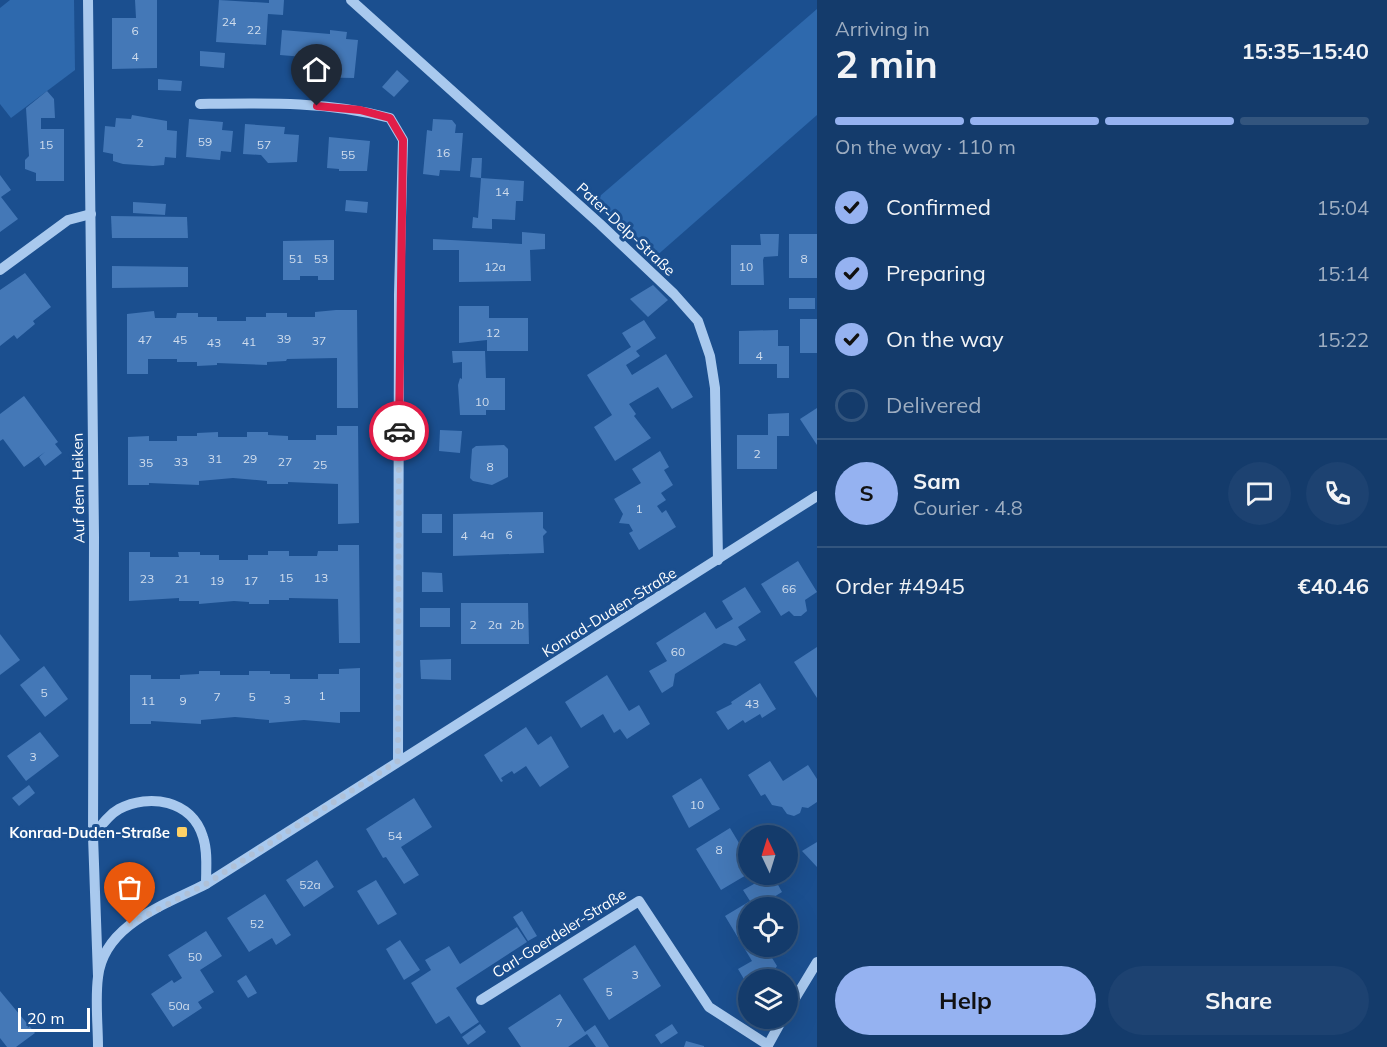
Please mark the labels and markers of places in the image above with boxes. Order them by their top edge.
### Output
pin [291,44,342,106]
place label: Konrad-Duden-Straße [9,823,170,842]
marker: Konrad-Duden-Straße [175,825,189,839]
pin [104,862,155,924]

